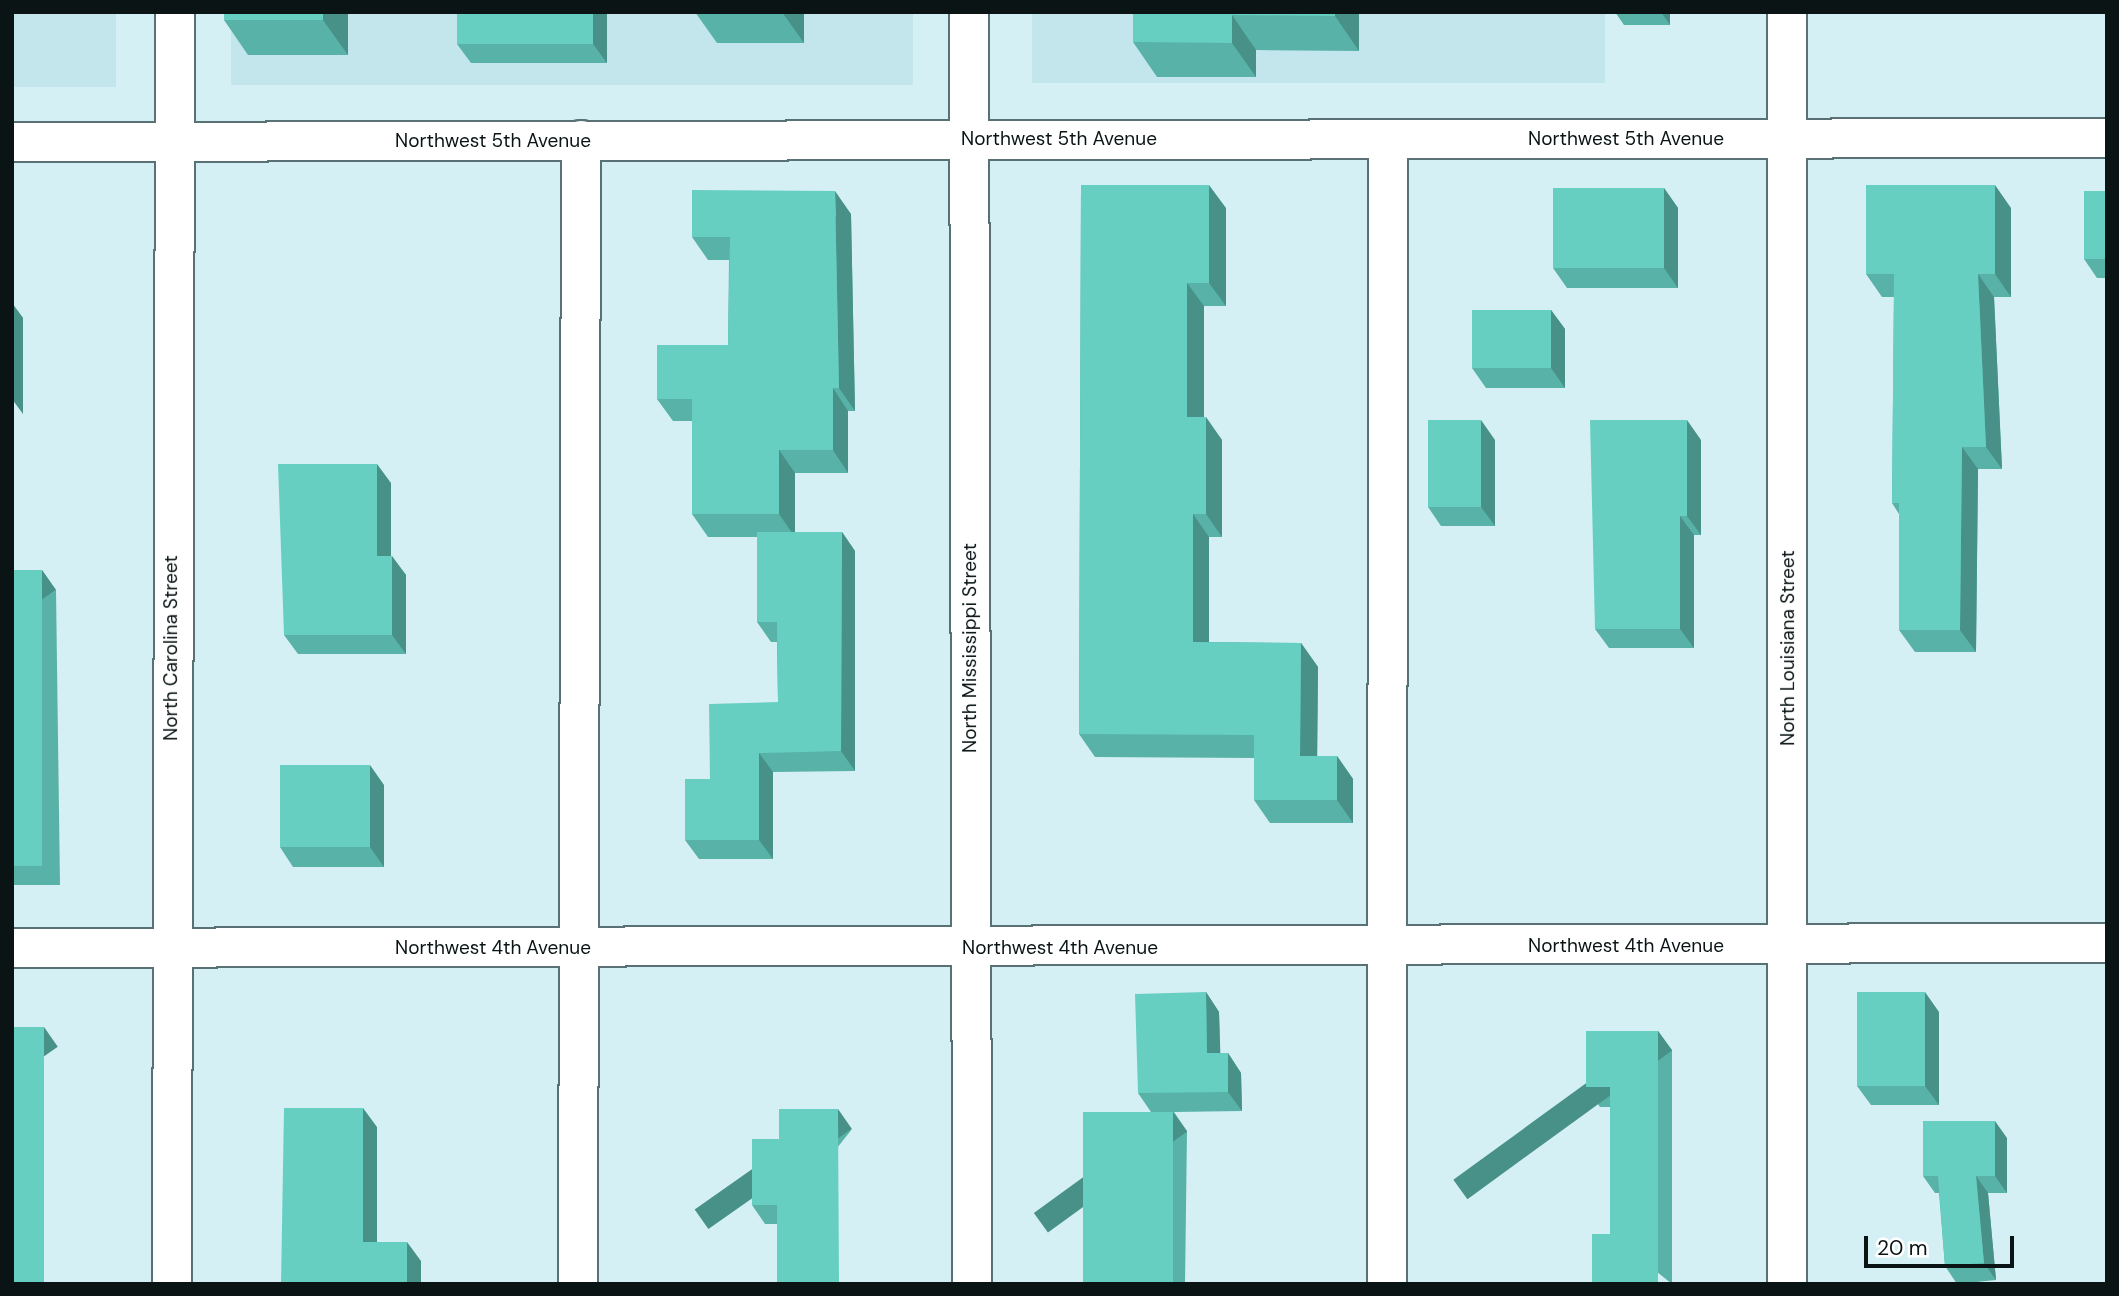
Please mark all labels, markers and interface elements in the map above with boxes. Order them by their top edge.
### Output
street label: Northwest 5th Avenue [961,128,1157,150]
street label: Northwest 5th Avenue [1528,128,1724,150]
street label: Northwest 5th Avenue [395,130,591,152]
street label: North Mississippi Street [959,543,981,753]
street label: North Louisiana Street [1777,550,1799,746]
street label: North Carolina Street [160,555,182,741]
street label: Northwest 4th Avenue [1528,935,1724,957]
street label: Northwest 4th Avenue [395,937,591,959]
street label: Northwest 4th Avenue [962,937,1158,959]
scale bar [1867,1222,2018,1266]
text: 20 m [1877,1234,1928,1262]

